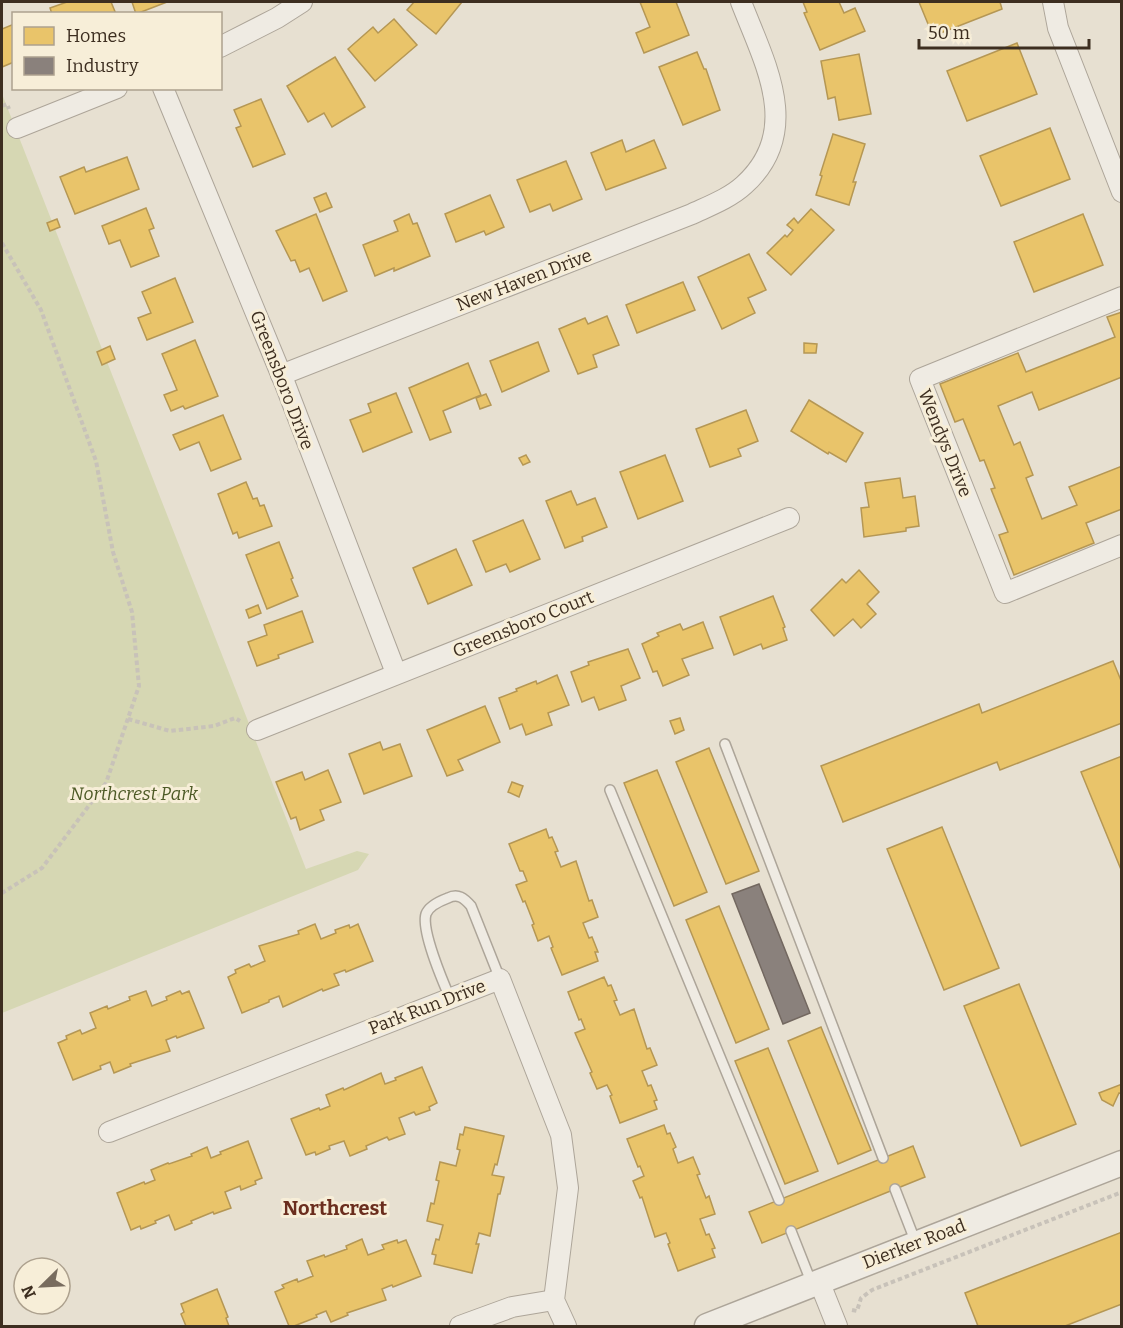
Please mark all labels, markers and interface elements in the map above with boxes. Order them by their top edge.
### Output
legend [12,12,222,90]
scale bar [919,12,1088,50]
text: 50 m [928,22,970,44]
text: Homes [66,25,126,47]
text: Industry [66,55,139,77]
street label: New Haven Drive [453,244,595,316]
street label: Greensboro Drive [245,307,319,453]
street label: Wendys Drive [913,386,977,500]
street label: Greensboro Court [449,586,597,662]
park label: Northcrest Park [70,783,198,805]
street label: Park Run Drive [365,975,489,1039]
district label: Northcrest [283,1196,387,1220]
street label: Dierker Road [859,1214,969,1274]
north arrow [12,1256,72,1316]
text: N [18,1282,40,1301]

